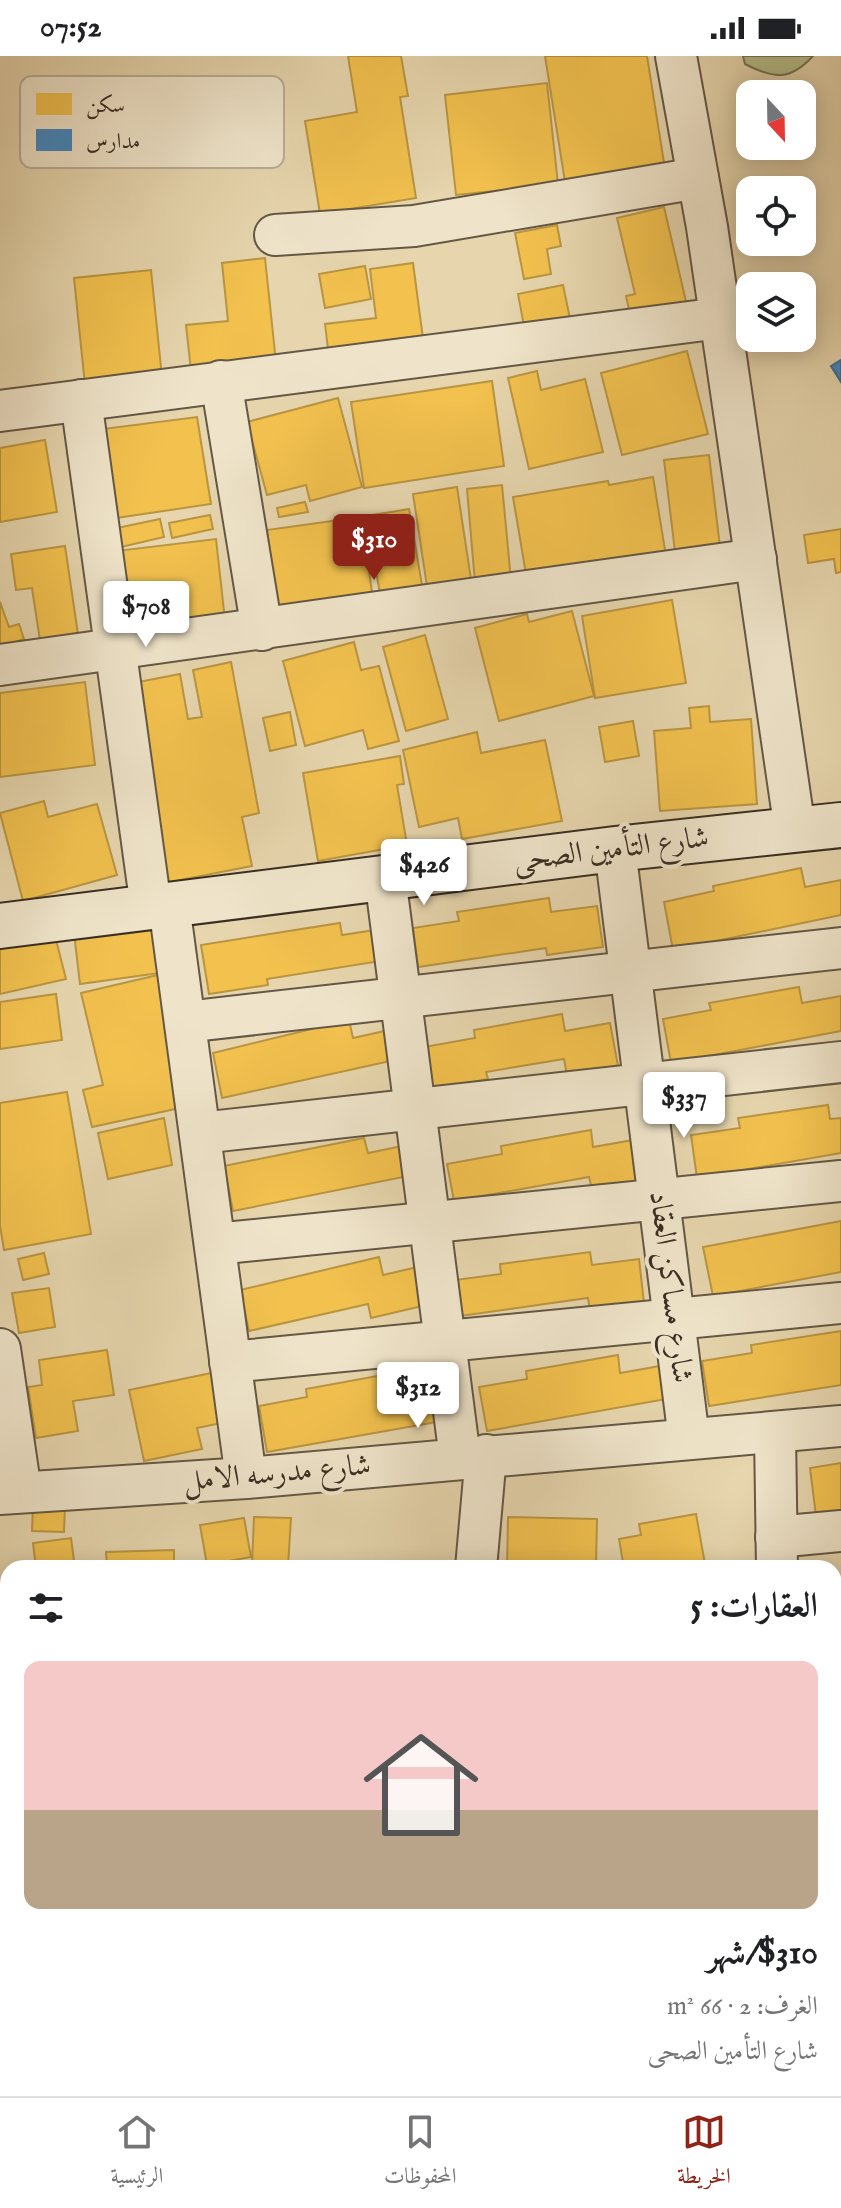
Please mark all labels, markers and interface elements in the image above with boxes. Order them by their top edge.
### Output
text: 07:52 [40,9,102,47]
legend [20,76,284,168]
north arrow [736,80,816,160]
map controls [736,80,816,352]
text: سكن [86,92,125,120]
text: مدارس [86,128,140,156]
button: locate [736,176,816,256]
button: layers [736,272,816,352]
pin: $310 [327,514,421,582]
text: $310 [351,523,397,556]
pin: $708 [99,581,193,649]
text: $708 [121,590,171,623]
street label: شارع التأمين الصحى [511,815,711,885]
pin: $426 [377,839,471,907]
text: $426 [399,848,449,881]
pin: $337 [637,1072,731,1140]
text: $337 [661,1081,707,1114]
street label: شارع مساكن العقاد [635,1189,701,1386]
pin: $312 [371,1362,465,1430]
text: $312 [395,1371,441,1404]
street label: شارع مدرسه الامل [182,1447,373,1505]
text: العقارات: 5 [690,1585,818,1628]
icon: filters [24,1586,68,1630]
icon: home [349,1713,493,1857]
text: $310/شهر [707,1932,818,1975]
text: الغرف: 2 · 66 m² [667,1990,818,2023]
text: شارع التأمين الصحى [648,2035,818,2068]
tab: الرئيسية [110,2110,163,2197]
tab: المحفوظات [384,2110,456,2197]
tab: الخريطة [677,2110,731,2197]

